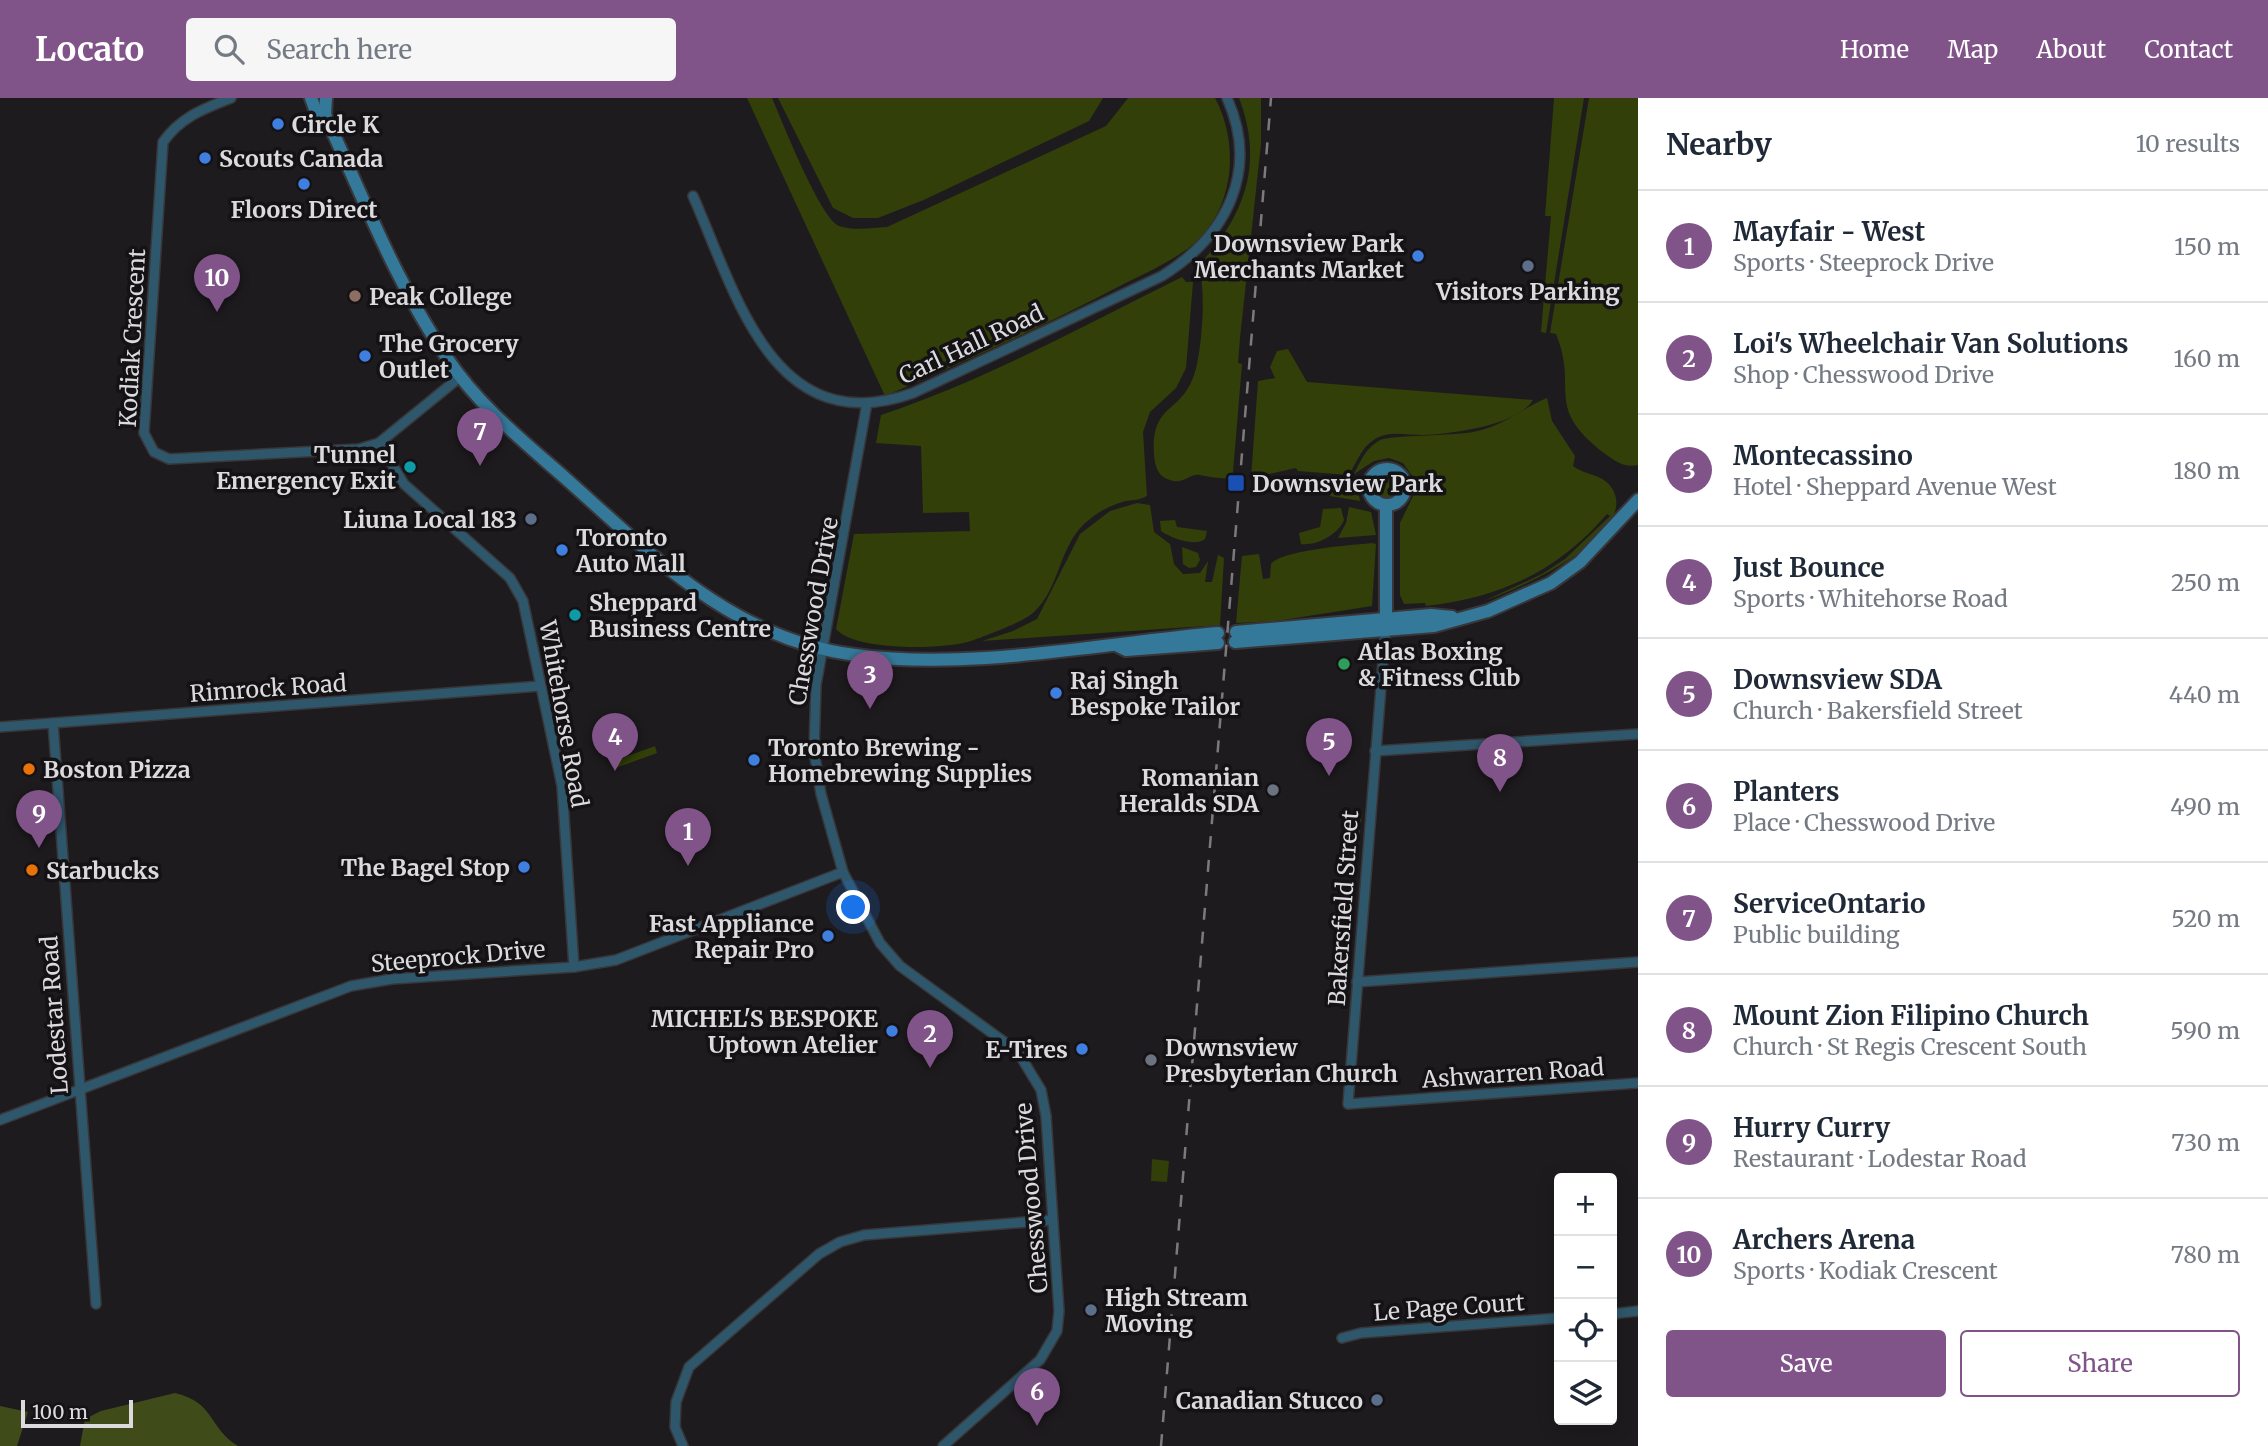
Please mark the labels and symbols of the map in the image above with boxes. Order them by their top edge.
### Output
place label: Circle K [292,110,380,139]
marker: Circle K [270,116,286,132]
place label: Scouts Canada [219,144,383,173]
marker: Scouts Canada [197,150,213,166]
marker: Floors Direct [296,176,312,192]
place label: Floors Direct [230,195,378,224]
place label: Downsview Park Merchants Market [1194,229,1404,284]
street label: Kodiak Crescent [113,248,151,428]
marker: Downsview Park Merchants Market [1410,248,1426,264]
pin: 10 [194,254,240,312]
marker: Visitors Parking [1520,258,1536,274]
place label: Visitors Parking [1435,277,1620,306]
place label: Peak College [369,282,512,311]
marker: Peak College [347,288,363,304]
street label: Carl Hall Road [894,298,1048,390]
place label: The Grocery Outlet [379,329,519,384]
marker: The Grocery Outlet [357,348,373,364]
pin: 7 [457,408,503,466]
place label: Tunnel Emergency Exit [216,440,397,495]
marker: Tunnel Emergency Exit [402,459,418,475]
place label: Downsview Park [1252,469,1443,498]
marker: Downsview Park [1226,473,1246,493]
place label: Liuna Local 183 [343,505,517,534]
marker: Liuna Local 183 [523,511,539,527]
street label: Chesswood Drive [782,514,844,708]
place label: Toronto Auto Mall [575,523,686,578]
marker: Toronto Auto Mall [554,542,570,558]
place label: Sheppard Business Centre [589,588,771,643]
marker: Sheppard Business Centre [567,607,583,623]
street label: Whitehorse Road [533,617,595,810]
place label: Atlas Boxing & Fitness Club [1357,637,1520,692]
pin: 3 [847,651,893,709]
marker: Atlas Boxing & Fitness Club [1336,656,1352,672]
place label: Raj Singh Bespoke Tailor [1070,666,1241,721]
street label: Rimrock Road [189,668,348,708]
marker: Raj Singh Bespoke Tailor [1048,685,1064,701]
pin: 4 [592,713,638,771]
pin: 5 [1306,718,1352,776]
place label: Toronto Brewing - Homebrewing Supplies [768,733,1032,788]
pin: 8 [1477,734,1523,792]
marker: Toronto Brewing - Homebrewing Supplies [746,752,762,768]
place label: Boston Pizza [43,755,191,784]
marker: Boston Pizza [21,761,37,777]
place label: Romanian Heralds SDA [1119,763,1260,818]
marker: Romanian Heralds SDA [1265,782,1281,798]
pin: 9 [16,790,62,848]
pin: 1 [665,808,711,866]
street label: Bakersfield Street [1322,809,1364,1007]
place label: The Bagel Stop [341,853,510,882]
place label: Starbucks [46,856,160,885]
marker: The Bagel Stop [516,859,532,875]
marker: Starbucks [24,862,40,878]
your location [836,890,870,924]
place label: Fast Appliance Repair Pro [649,909,814,964]
marker: Fast Appliance Repair Pro [820,928,836,944]
street label: Lodestar Road [34,934,74,1095]
street label: Steeprock Drive [369,934,547,978]
place label: MICHEL'S BESPOKE Uptown Atelier [651,1004,878,1059]
pin: 2 [907,1010,953,1068]
marker: MICHEL'S BESPOKE Uptown Atelier [884,1023,900,1039]
place label: Downsview Presbyterian Church [1165,1033,1398,1088]
place label: E-Tires [985,1035,1068,1064]
marker: E-Tires [1074,1041,1090,1057]
marker: Downsview Presbyterian Church [1143,1052,1159,1068]
street label: Ashwarren Road [1420,1052,1605,1094]
street label: Chesswood Drive [1008,1101,1054,1295]
place label: High Stream Moving [1105,1283,1248,1338]
street label: Le Page Court [1372,1287,1526,1327]
marker: High Stream Moving [1083,1302,1099,1318]
pin: 6 [1014,1368,1060,1426]
place label: Canadian Stucco [1176,1386,1363,1415]
marker: Canadian Stucco [1369,1392,1385,1408]
scale bar [21,1397,133,1429]

